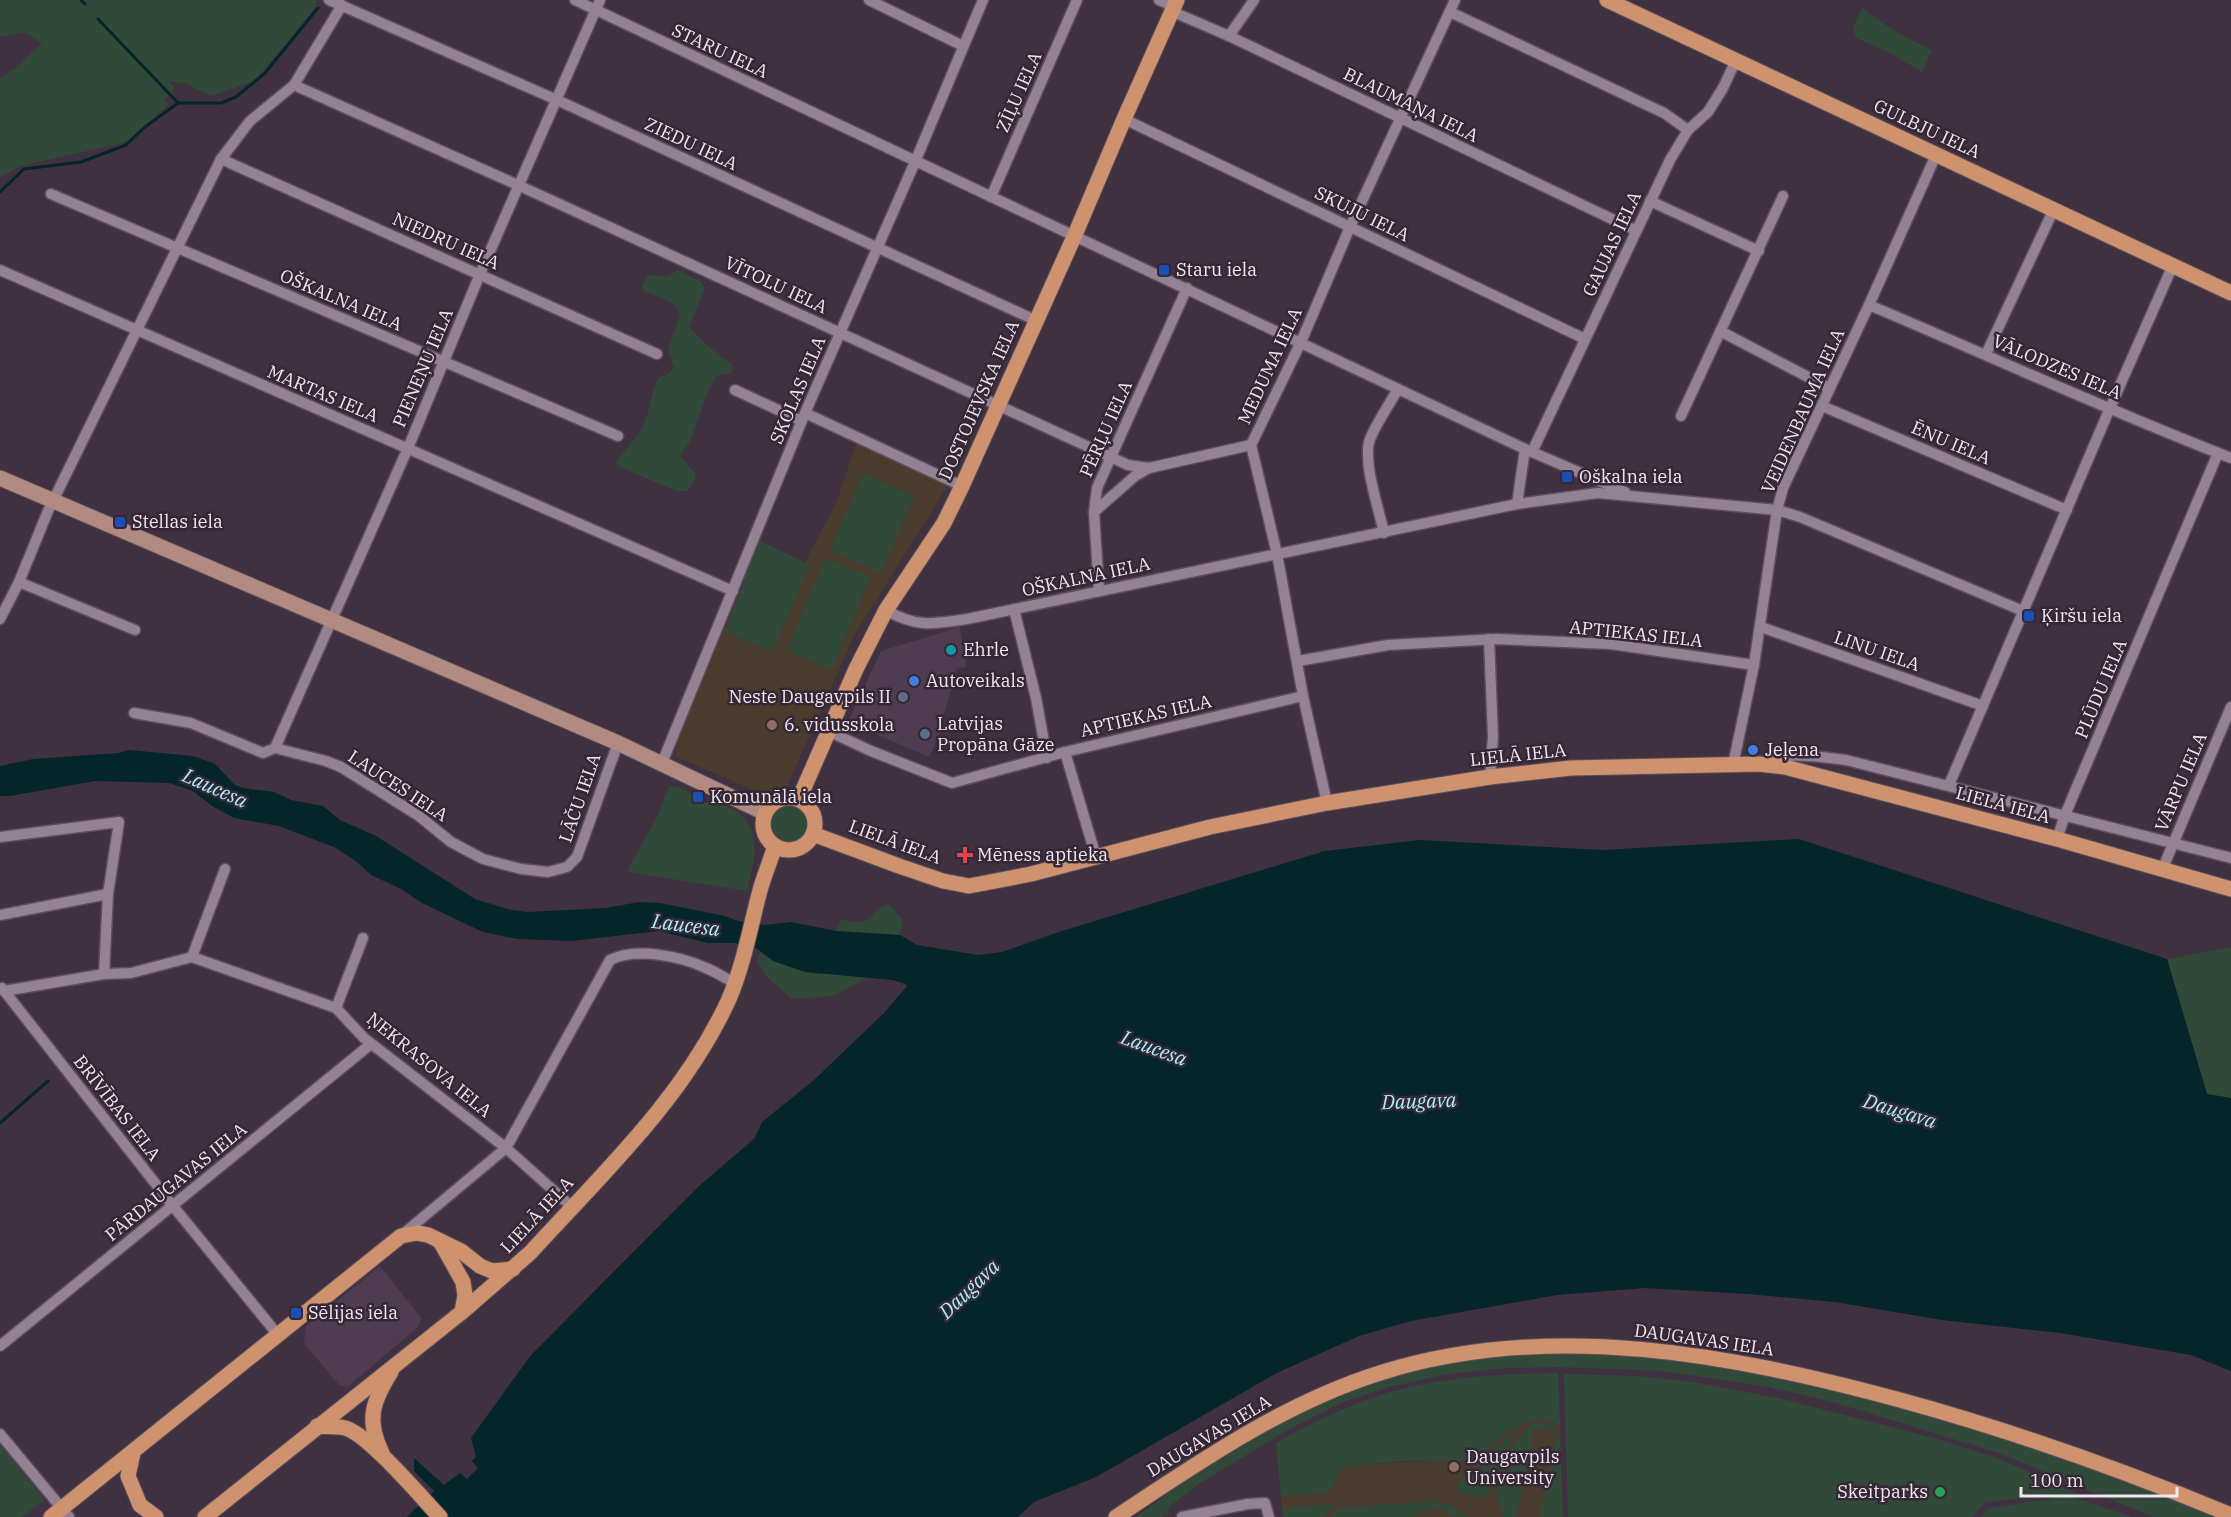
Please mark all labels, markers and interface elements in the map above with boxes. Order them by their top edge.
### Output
street label: STARU IELA [668,18,773,83]
street label: ZĪĻU IELA [991,47,1047,136]
street label: BLAUMAŅA IELA [1340,62,1483,147]
street label: GULBJU IELA [1870,94,1985,164]
street label: ZIEDU IELA [641,112,742,175]
street label: SKUJU IELA [1311,181,1414,247]
street label: GAUJAS IELA [1577,187,1646,300]
street label: NIEDRU IELA [389,207,504,275]
street label: VĪTOLU IELA [721,251,832,319]
place label: Staru iela [1176,258,1257,281]
street label: OŠKALNA IELA [277,263,407,336]
marker: Staru iela [1157,263,1171,277]
street label: MEDUMA IELA [1232,303,1307,428]
street label: PIENEŅU IELA [387,304,458,431]
street label: DOSTOJEVSKA IELA [933,316,1024,483]
street label: VEIDENBAUMA IELA [1756,324,1850,497]
street label: VĀLODZES IELA [1989,329,2126,404]
street label: SKOLAS IELA [765,332,831,447]
street label: MARTAS IELA [264,360,383,428]
street label: PĒRĻU IELA [1074,376,1137,481]
street label: ĒNU IELA [1908,416,1995,470]
place label: Oškalna iela [1579,465,1683,488]
marker: Oškalna iela [1560,470,1574,484]
place label: Stellas iela [132,510,223,533]
marker: Stellas iela [113,515,127,529]
street label: OŠKALNA IELA [1019,551,1153,601]
place label: Ķiršu iela [2041,604,2122,627]
marker: Ķiršu iela [2022,609,2036,623]
street label: APTIEKAS IELA [1568,615,1704,652]
street label: LINU IELA [1831,625,1924,676]
street label: PLŪDU IELA [2069,635,2132,742]
place label: Ehrle [963,638,1009,661]
marker: Ehrle [944,643,958,657]
place label: Autoveikals [926,669,1025,692]
marker: Autoveikals [907,674,921,688]
place label: Neste Daugavpils II [729,685,891,708]
street label: APTIEKAS IELA [1078,689,1214,742]
marker: Neste Daugavpils II [896,690,910,704]
place label: Latvijas Propāna Gāze [937,712,1054,756]
place label: 6. vidusskola [784,713,894,736]
marker: 6. vidusskola [765,718,779,732]
marker: Latvijas Propāna Gāze [918,727,932,741]
street label: VĀRPU IELA [2149,728,2212,835]
street label: LIELĀ IELA [1469,738,1568,771]
place label: Jeļena [1765,738,1819,761]
marker: Jeļena [1746,743,1760,757]
street label: LAUCES IELA [344,745,453,827]
street label: LĀČU IELA [553,749,606,845]
water label: Laucesa [178,761,252,814]
street label: LIELĀ IELA [1953,781,2054,828]
place label: Komunālā iela [710,785,832,808]
marker: Komunālā iela [691,790,705,804]
street label: LIELĀ IELA [846,814,945,869]
place label: Mēness aptieka [977,843,1108,866]
marker: Mēness aptieka [958,848,972,862]
water label: Laucesa [649,907,722,942]
street label: ŅEKRASOVA IELA [362,1007,497,1123]
water label: Laucesa [1116,1023,1191,1072]
street label: BRĪVĪBAS IELA [69,1050,166,1166]
water label: Daugava [1380,1086,1457,1115]
water label: Daugava [1859,1086,1940,1134]
street label: PĀRDAUGAVAS IELA [100,1117,252,1246]
street label: LIELĀ IELA [495,1171,579,1258]
water label: Daugava [932,1253,1005,1325]
place label: Sēlijas iela [308,1301,398,1324]
marker: Sēlijas iela [289,1306,303,1320]
street label: DAUGAVAS IELA [1633,1318,1776,1361]
street label: DAUGAVAS IELA [1142,1389,1276,1482]
place label: Daugavpils University [1466,1445,1559,1489]
marker: Daugavpils University [1447,1460,1461,1474]
scale bar [2021,1460,2177,1498]
text: 100 m [2030,1469,2084,1492]
place label: Skeitparks [1837,1480,1928,1503]
marker: Skeitparks [1933,1485,1947,1499]

